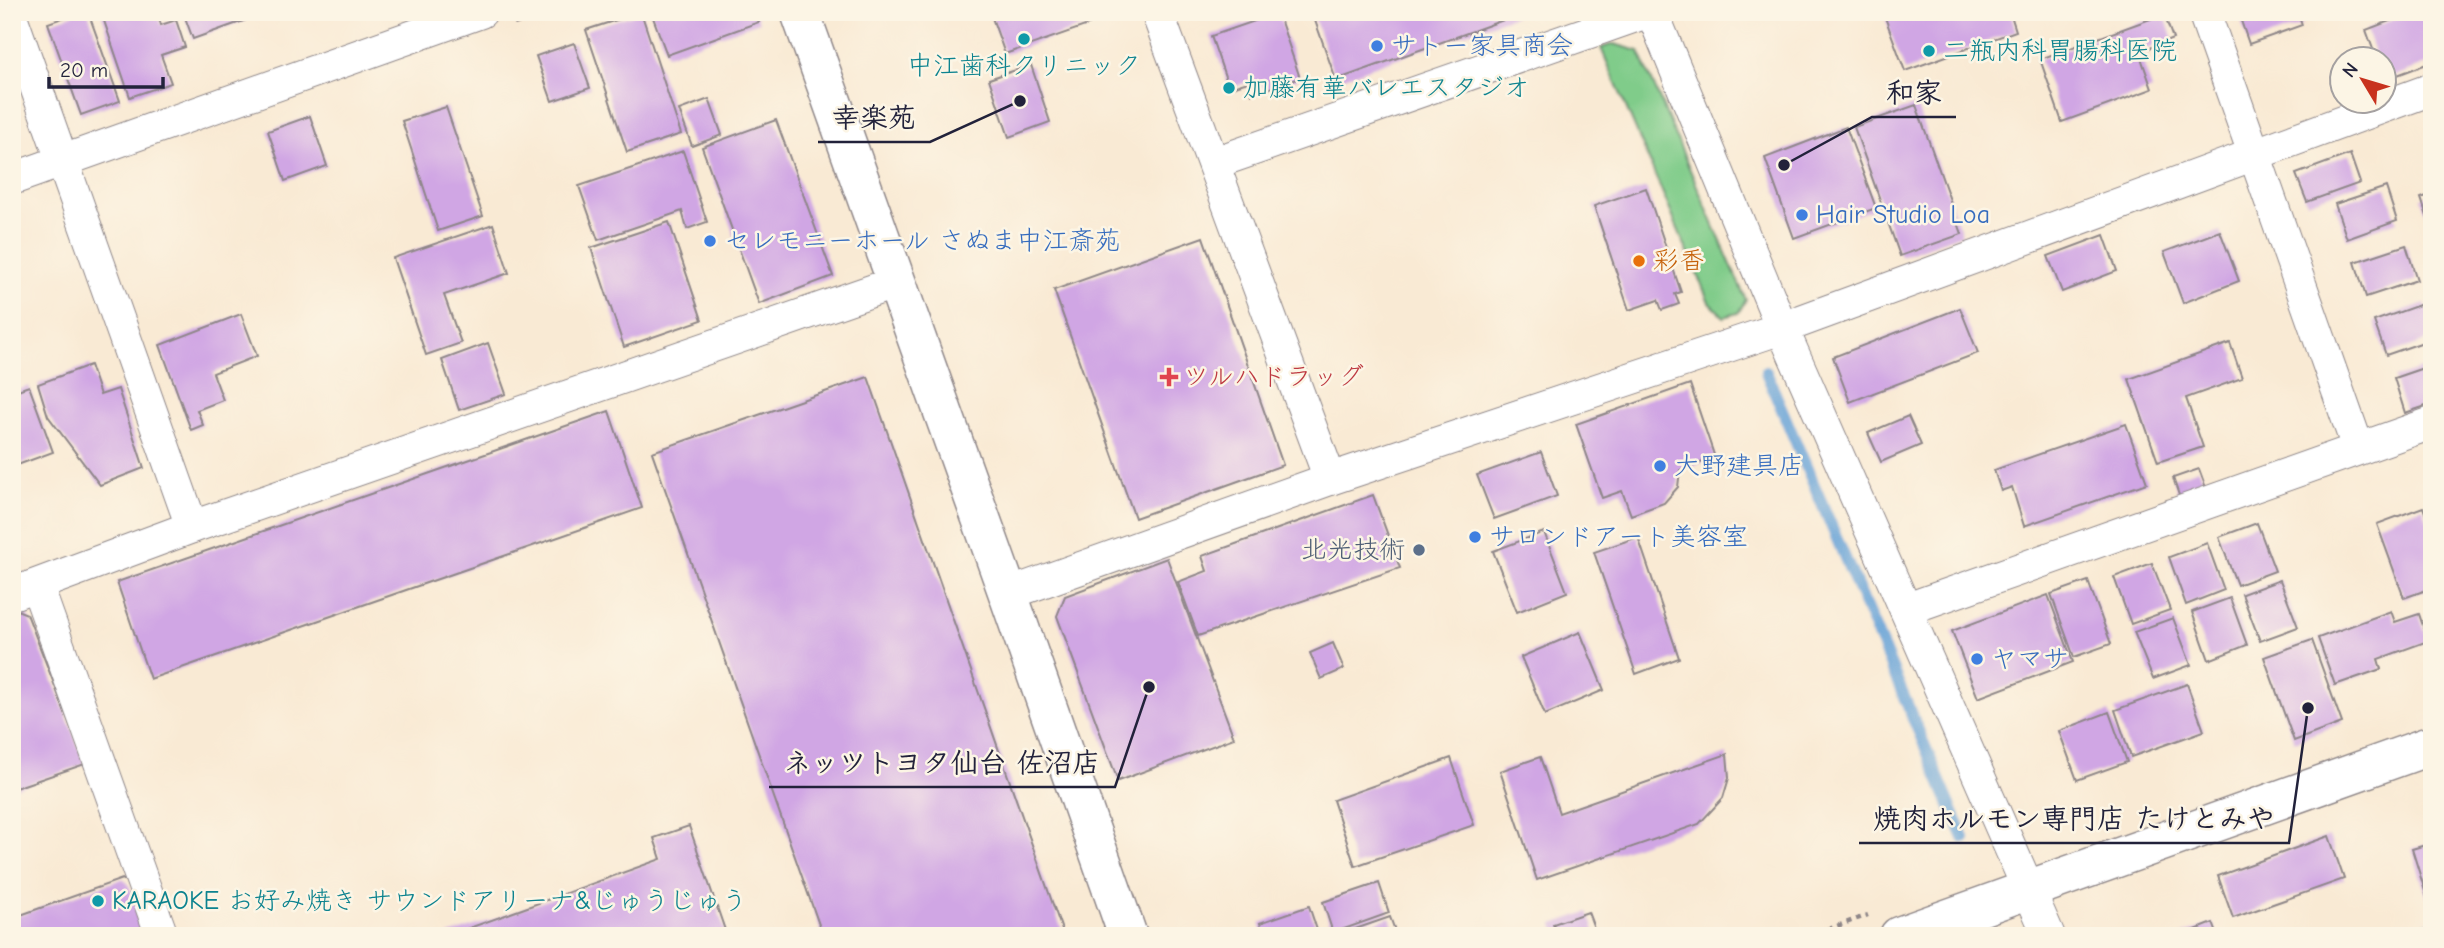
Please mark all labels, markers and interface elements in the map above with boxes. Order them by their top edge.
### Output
marker: 中江歯科クリニック [1016,31,1032,47]
place label: サトー家具商会 [1391,31,1573,61]
place label: 二瓶内科胃腸科医院 [1943,36,2177,66]
marker: サトー家具商会 [1369,38,1385,54]
marker: 二瓶内科胃腸科医院 [1921,43,1937,59]
scale bar [49,46,163,90]
north arrow [2328,46,2398,116]
place label: 中江歯科クリニック [907,51,1141,81]
text: 20 m [60,58,108,82]
text: N [2338,58,2363,82]
callout: 和家 [1872,68,1956,117]
place label: 加藤有華バレエスタジオ [1243,73,1530,103]
text: 和家 [1886,77,1942,109]
marker: 加藤有華バレエスタジオ [1221,80,1237,96]
callout: 幸楽苑 [818,93,930,142]
text: 幸楽苑 [832,102,916,134]
place label: Hair Studio Loa [1816,200,1990,230]
marker: Hair Studio Loa [1794,207,1810,223]
place label: セレモニーホール さぬま中江斎苑 [724,226,1121,256]
marker: セレモニーホール さぬま中江斎苑 [702,233,718,249]
place label: 彩香 [1653,246,1705,276]
marker: 彩香 [1631,253,1647,269]
place label: ツルハドラッグ [1183,362,1364,392]
marker: ツルハドラッグ [1161,369,1177,385]
place label: 大野建具店 [1674,451,1804,481]
marker: 大野建具店 [1652,458,1668,474]
place label: サロンドアート美容室 [1489,522,1748,552]
marker: サロンドアート美容室 [1467,529,1483,545]
place label: 北光技術 [1301,535,1405,565]
marker: 北光技術 [1411,542,1427,558]
place label: ヤマサ [1991,644,2069,674]
marker: ヤマサ [1969,651,1985,667]
callout: ネッツトヨタ仙台 佐沼店 [769,738,1115,787]
text: ネッツトヨタ仙台 佐沼店 [784,747,1100,779]
callout: 焼肉ホルモン専門店 たけとみや [1859,794,2289,843]
text: 焼肉ホルモン専門店 たけとみや [1873,803,2275,835]
place label: KARAOKE お好み焼き サウンドアリーナ&じゅうじゅう [112,886,747,916]
marker: KARAOKE お好み焼き サウンドアリーナ&じゅうじゅう [90,893,106,909]

